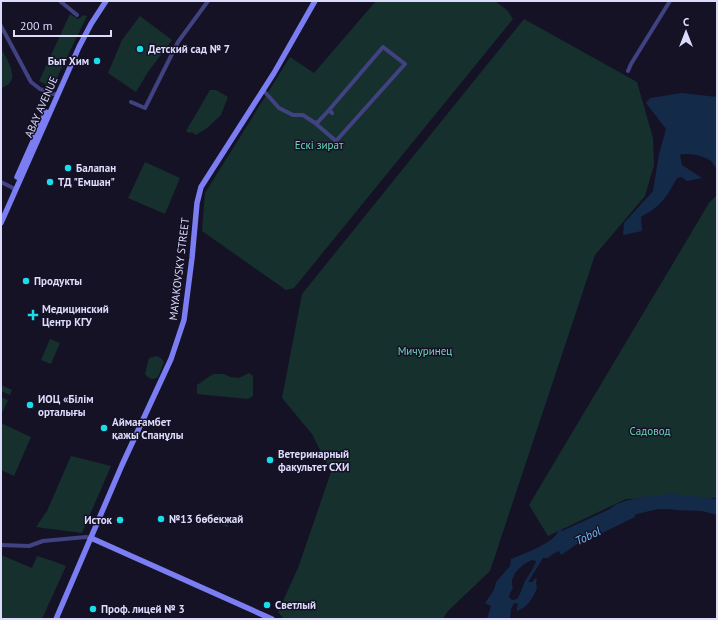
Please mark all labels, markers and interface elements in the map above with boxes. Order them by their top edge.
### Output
scale bar [14,12,111,38]
north arrow [666,12,706,52]
text: С [683,15,689,29]
text: 200 m [20,18,53,33]
place label: Детский сад № 7 [148,42,230,56]
marker: Детский сад № 7 [135,44,145,54]
place label: Быт Хим [48,54,89,68]
marker: Быт Хим [92,56,102,66]
street label: ABAY AVENUE [21,74,61,140]
park label: Ескі зират [295,138,344,152]
place label: Балапан [76,161,116,175]
marker: Балапан [63,163,73,173]
place label: ТД "Емшан" [58,175,115,189]
marker: ТД "Емшан" [45,177,55,187]
street label: MAYAKOVSKY STREET [166,217,192,321]
place label: Продукты [34,274,82,288]
marker: Продукты [21,276,31,286]
place label: Медицинский Центр КГУ [42,302,109,329]
marker: Медицинский Центр КГУ [27,309,39,321]
park label: Мичуринец [398,344,452,358]
place label: ИОЦ «Білім орталығы [38,392,94,419]
marker: ИОЦ «Білім орталығы [25,400,35,410]
place label: Аймағамбет қажы Спанұлы [112,415,184,442]
marker: Аймағамбет қажы Спанұлы [99,423,109,433]
park label: Садовод [630,424,670,438]
place label: Ветеринарный факультет СХИ [278,447,349,474]
marker: Ветеринарный факультет СХИ [265,455,275,465]
place label: №13 бөбекжай [169,512,243,526]
place label: Исток [84,513,113,527]
marker: №13 бөбекжай [156,514,166,524]
marker: Исток [115,515,125,525]
water label: Tobol [573,523,604,548]
place label: Светлый [275,598,316,612]
marker: Светлый [262,600,272,610]
place label: Проф. лицей № 3 [101,602,185,616]
marker: Проф. лицей № 3 [88,604,98,614]

